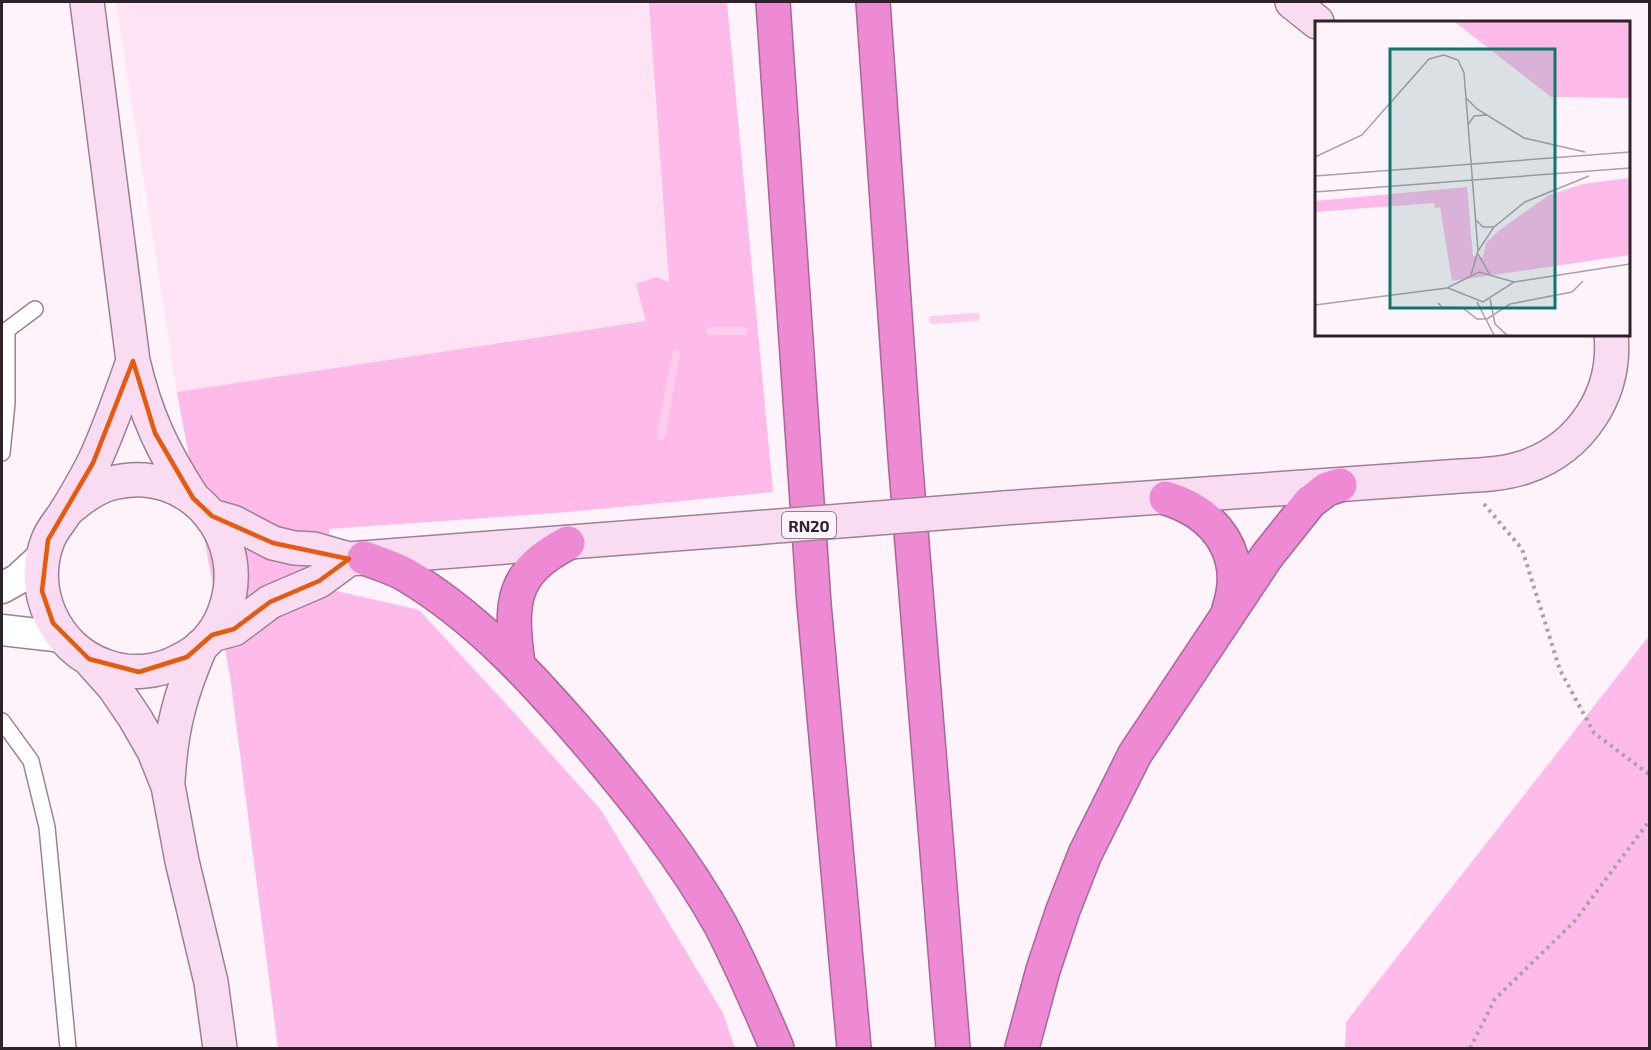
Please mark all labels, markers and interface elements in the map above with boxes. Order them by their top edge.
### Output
inset map [1315,21,1630,336]
road number: RN20 [782,512,836,538]

